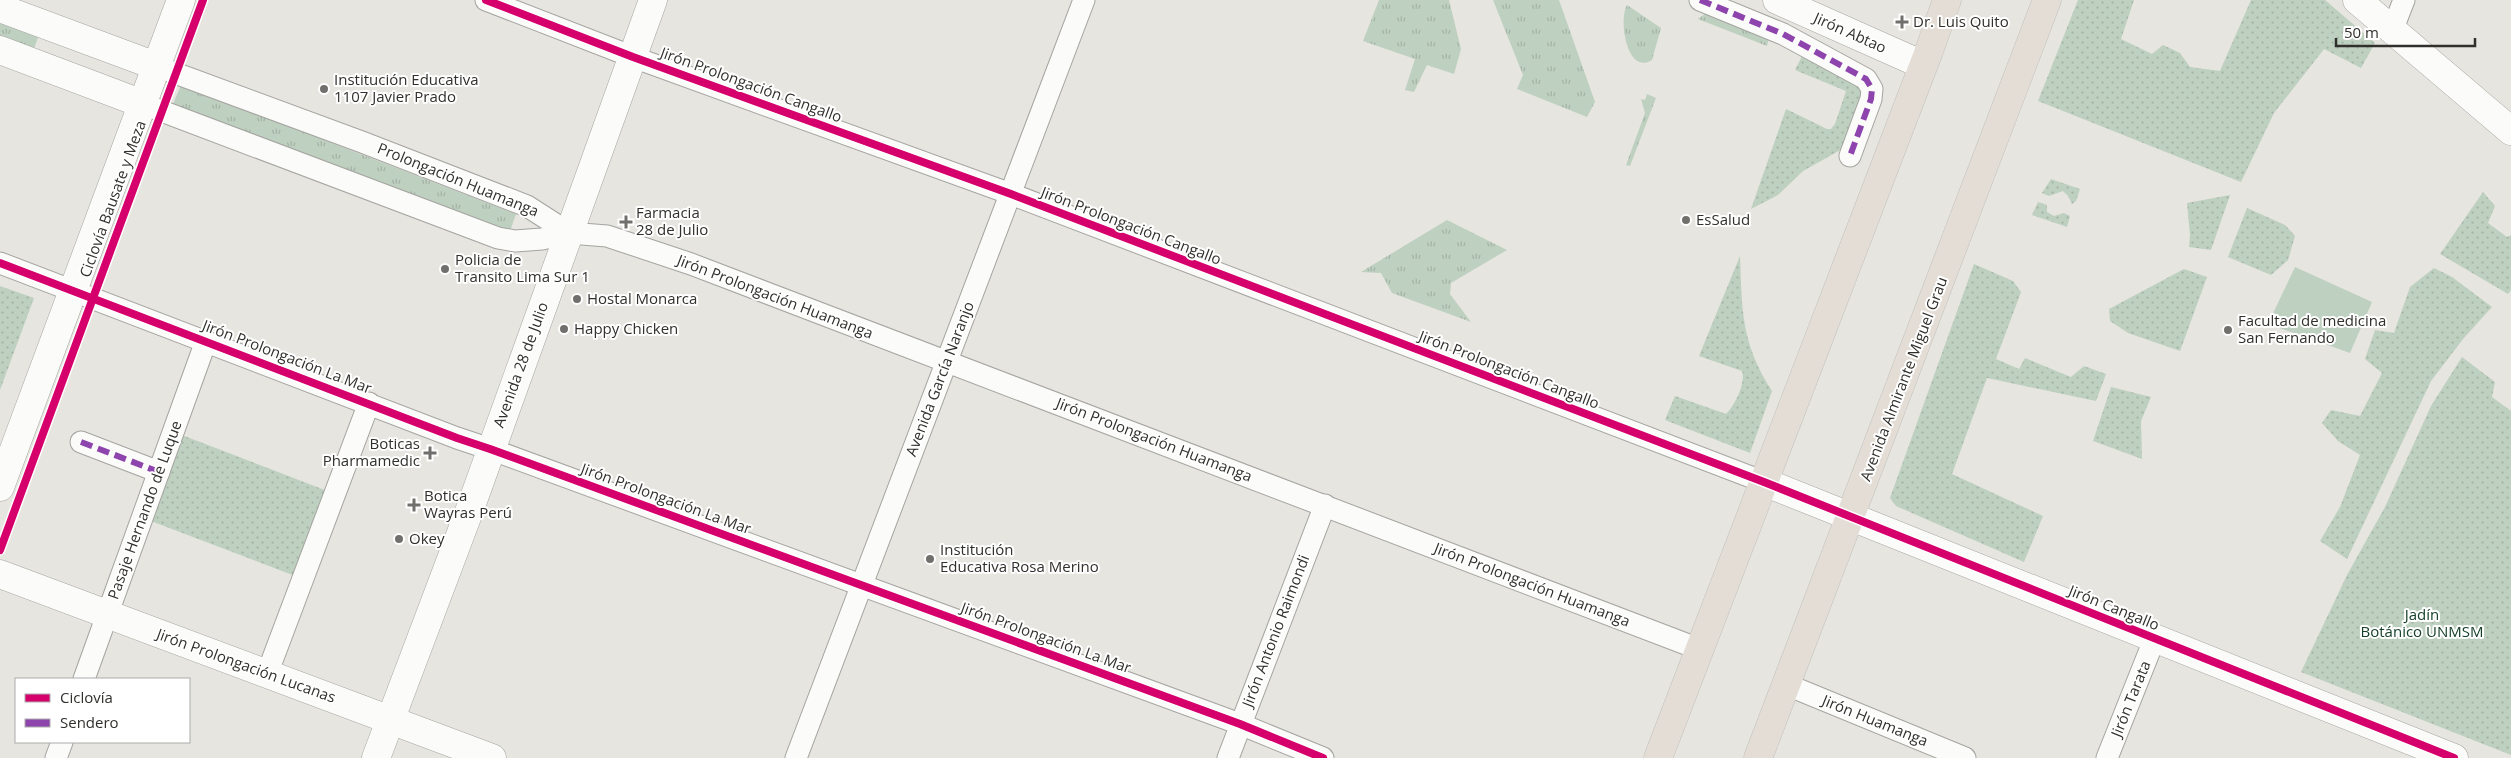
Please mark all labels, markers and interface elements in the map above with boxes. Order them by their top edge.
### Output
street label: Jirón Abtao [1809,6,1890,57]
place label: Dr. Luis Quito [1913,11,2009,31]
marker: Dr. Luis Quito [1895,15,1909,29]
scale bar [2336,15,2475,47]
text: 50 m [2344,22,2379,42]
street label: Jirón Prolongación Cangallo [656,41,845,126]
place label: Institución Educativa 1107 Javier Prado [334,69,479,106]
marker: Institución Educativa 1107 Javier Prado [318,83,330,95]
street label: Ciclovía Bausate y Meza [74,117,150,280]
street label: Prolongación Huamanga [375,138,542,221]
street label: Jirón Prolongación Cangallo [1036,181,1225,269]
place label: Farmacia 28 de Julio [636,202,708,239]
place label: EsSalud [1696,209,1750,229]
marker: EsSalud [1680,214,1692,226]
marker: Farmacia 28 de Julio [620,216,632,228]
place label: Policia de Transito Lima Sur 1 [455,249,590,286]
street label: Jirón Prolongación Huamanga [673,249,876,343]
marker: Policia de Transito Lima Sur 1 [439,263,451,275]
street label: Avenida Almirante Miguel Grau [1855,274,1951,484]
place label: Hostal Monarca [587,288,697,308]
marker: Hostal Monarca [571,293,583,305]
street label: Avenida García Naranjo [900,298,978,459]
street label: Avenida 28 de Julio [488,299,552,430]
place label: Facultad de medicina San Fernando [2238,310,2386,347]
street label: Jirón Prolongación La Mar [198,314,375,398]
place label: Happy Chicken [574,318,678,338]
marker: Happy Chicken [558,323,570,335]
marker: Facultad de medicina San Fernando [2222,324,2234,336]
street label: Jirón Prolongación Cangallo [1414,325,1603,413]
street label: Jirón Prolongación Huamanga [1052,392,1255,486]
street label: Pasaje Hernando de Luque [102,418,186,602]
place label: Boticas Pharmamedic [323,433,420,470]
marker: Boticas Pharmamedic [424,447,436,459]
street label: Jirón Prolongación La Mar [577,457,754,538]
place label: Botica Wayras Perú [424,485,512,522]
marker: Botica Wayras Perú [408,499,420,511]
place label: Okey [409,528,445,548]
marker: Okey [393,533,405,545]
street label: Jirón Prolongación Huamanga [1430,537,1633,631]
place label: Institución Educativa Rosa Merino [940,539,1099,576]
street label: Jirón Antonio Raimondi [1236,552,1313,711]
marker: Institución Educativa Rosa Merino [924,553,936,565]
street label: Jirón Cangallo [2064,579,2163,634]
street label: Jirón Prolongación La Mar [957,596,1134,677]
park label: Jadín Botánico UNMSM [2361,604,2483,641]
street label: Jirón Prolongación Lucanas [152,623,339,707]
street label: Jirón Tarata [2105,657,2154,742]
legend [15,678,190,743]
text: Ciclovía [60,687,113,707]
street label: Jirón Huamanga [1818,689,1931,750]
text: Sendero [60,712,119,732]

